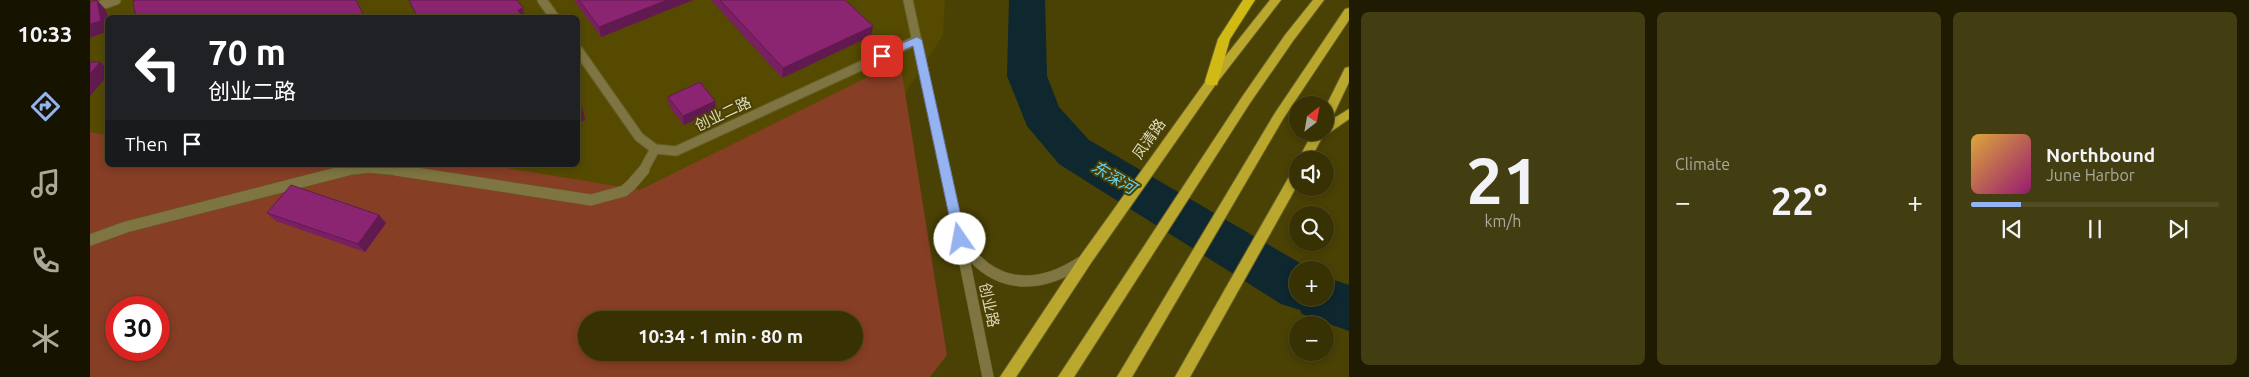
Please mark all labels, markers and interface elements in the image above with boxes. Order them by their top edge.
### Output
text: 10:33 [17,21,73,46]
text: 70 m [208,32,286,72]
icon: left [125,35,190,100]
pin [861,35,903,77]
icon: arrive [868,42,896,70]
text: 创业二路 [208,78,296,103]
icon: directions [28,89,63,124]
street label: 创业二路 [692,93,754,134]
north arrow [1289,96,1334,141]
map controls [1289,96,1334,361]
street label: 凤清路 [1129,115,1168,162]
icon: arrive [178,130,206,158]
text: Then [125,133,168,155]
text: 21 [1466,143,1540,216]
text: Northbound [2046,144,2155,166]
button: sound [1289,151,1334,196]
text: Climate [1675,155,1730,173]
water label: 东深河 [1089,157,1142,199]
icon: music [28,166,63,201]
text: June Harbor [2046,166,2135,184]
text: 22° [1771,180,1827,222]
text: − [1675,186,1691,217]
text: + [1907,186,1923,217]
button: search [1289,206,1334,251]
position arrow [933,212,985,264]
text: km/h [1485,212,1521,230]
icon: previous [1998,215,2026,243]
icon: pause [2081,215,2109,243]
icon: next [2164,215,2192,243]
icon: phone [28,243,63,278]
button: + [1289,261,1334,306]
street label: 创业路 [976,281,1002,329]
speed limit sign: 30 [105,296,170,361]
button: − [1289,316,1334,361]
icon: climate [28,321,63,356]
text: 10:34 · 1 min · 80 m [638,325,803,347]

